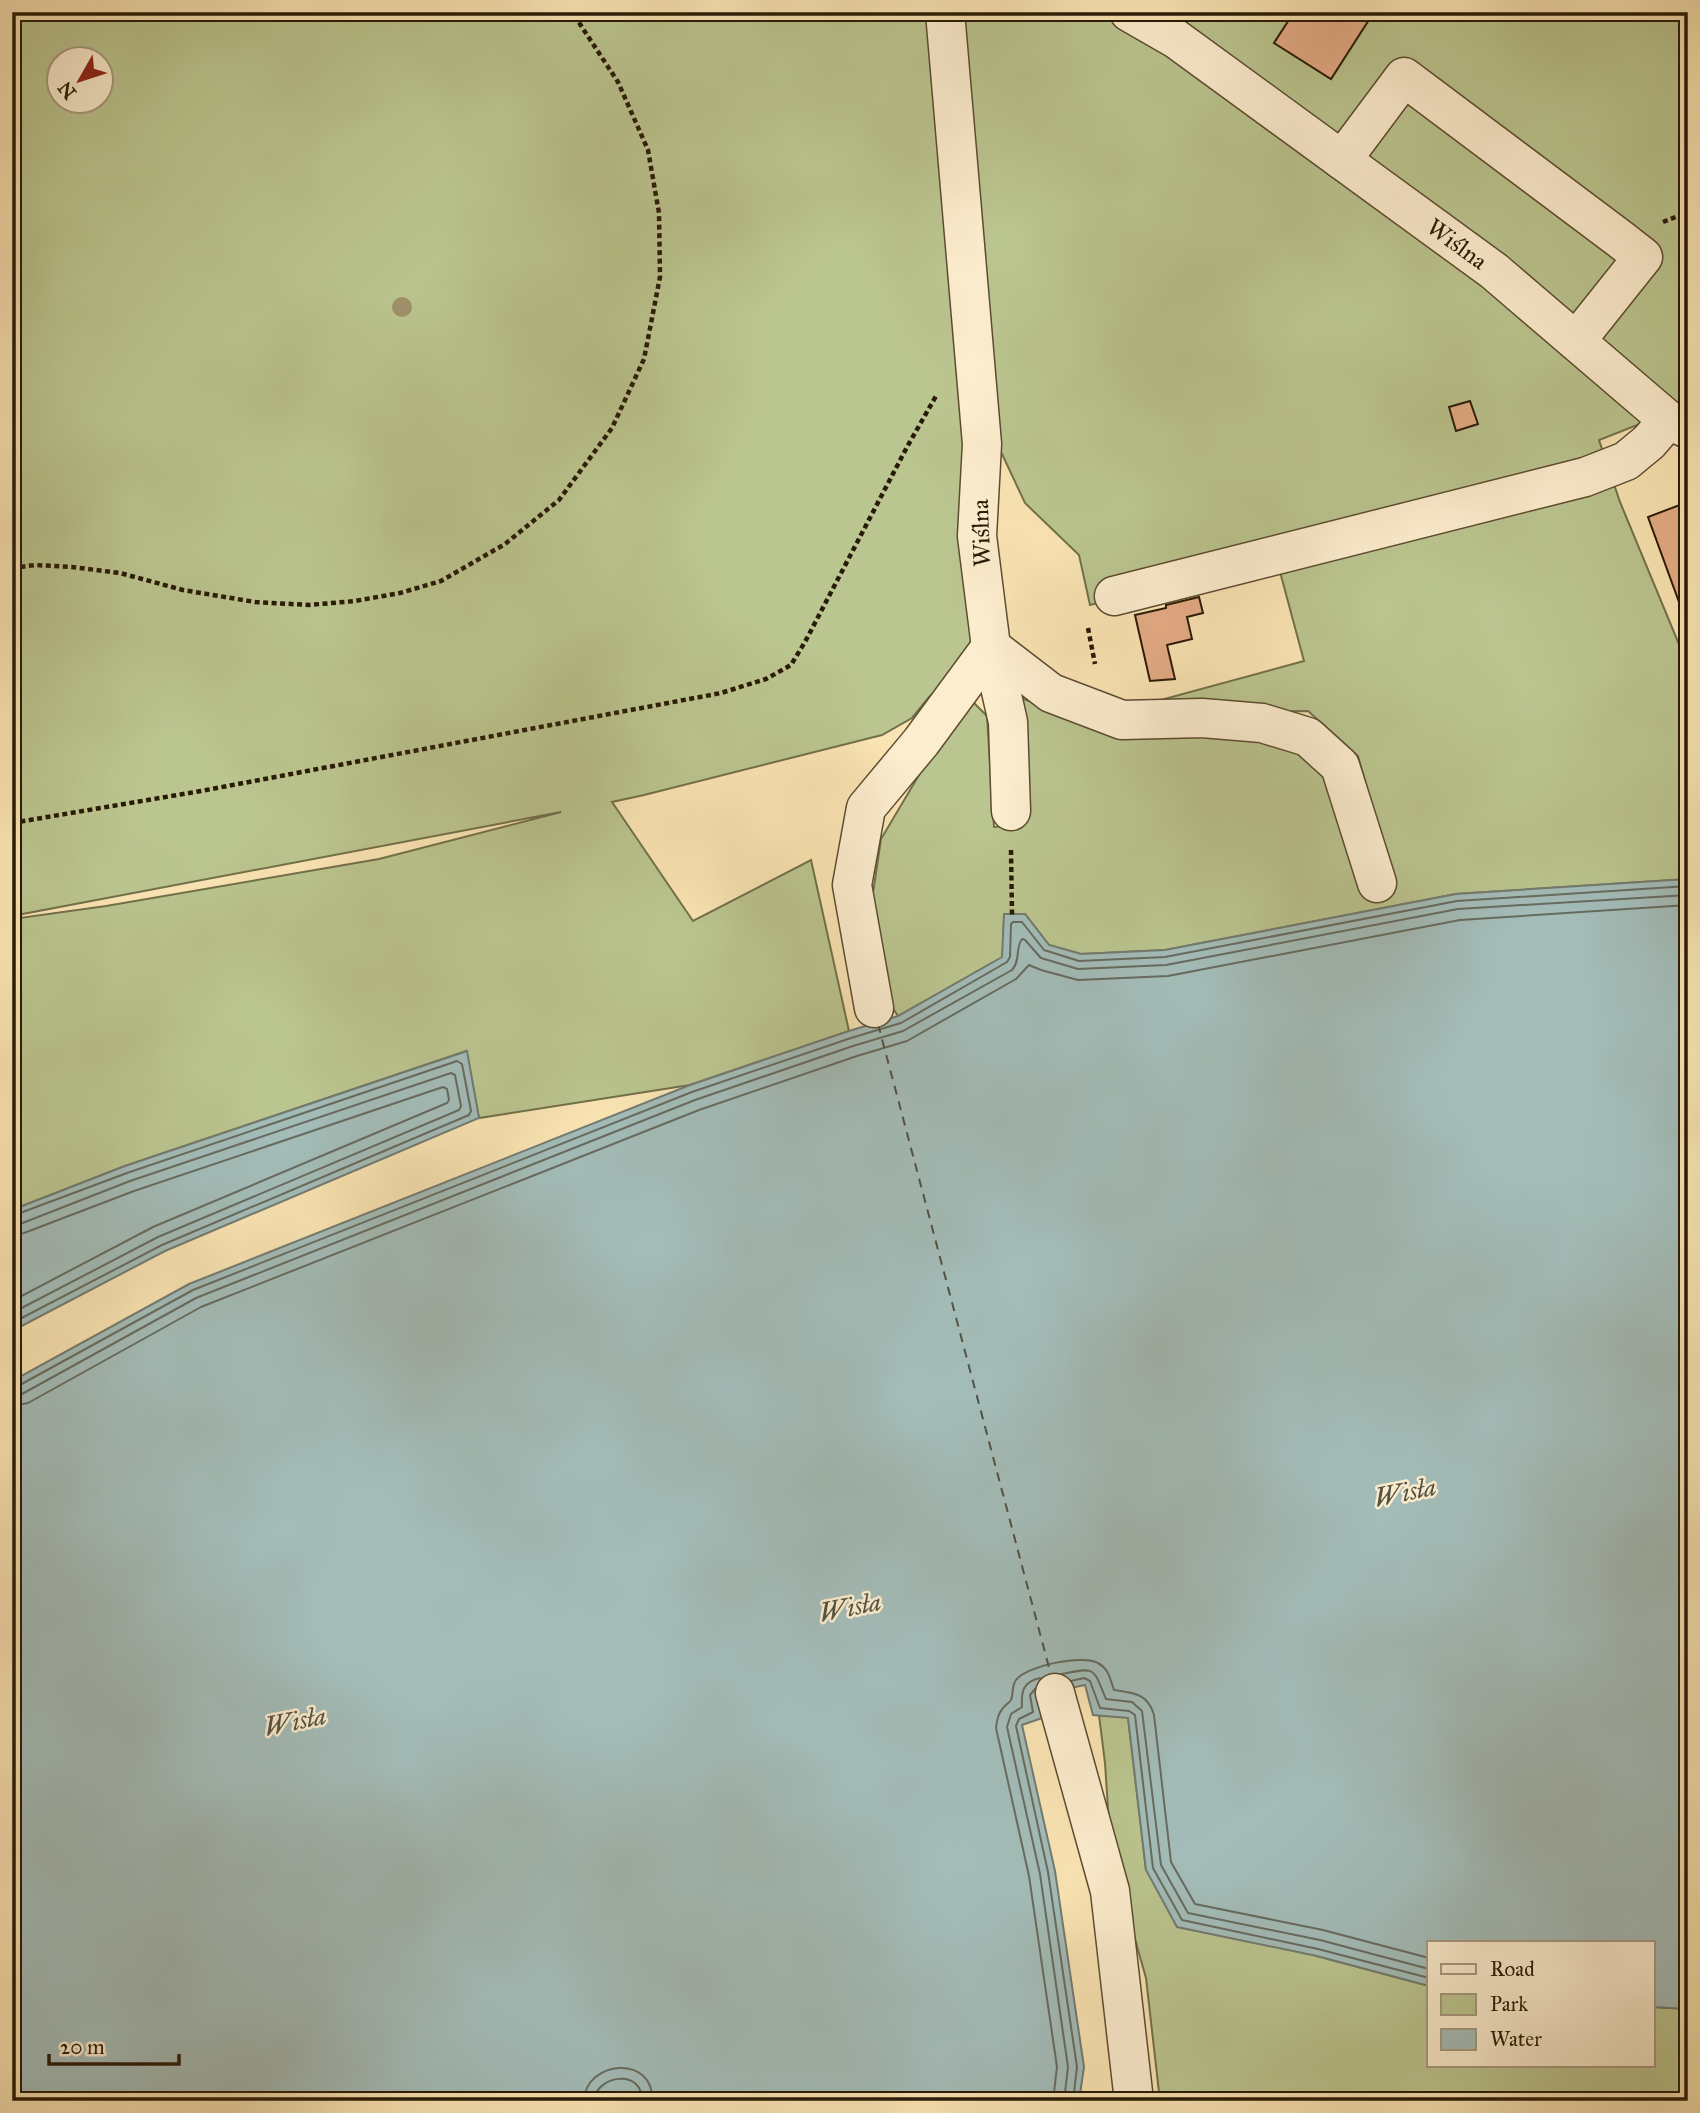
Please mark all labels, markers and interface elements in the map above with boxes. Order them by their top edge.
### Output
north arrow [46,46,116,116]
text: N [53,77,81,104]
street label: Wiślna [1421,212,1494,277]
street label: Wiślna [965,498,997,567]
water label: Wisła [1371,1470,1439,1514]
water label: Wisła [816,1585,884,1629]
water label: Wisła [261,1699,329,1743]
legend [1427,1941,1654,2068]
text: Road [1490,1956,1535,1982]
text: Park [1490,1991,1528,2017]
scale bar [49,2022,178,2066]
text: Water [1490,2026,1542,2052]
text: 20 m [60,2034,105,2060]

